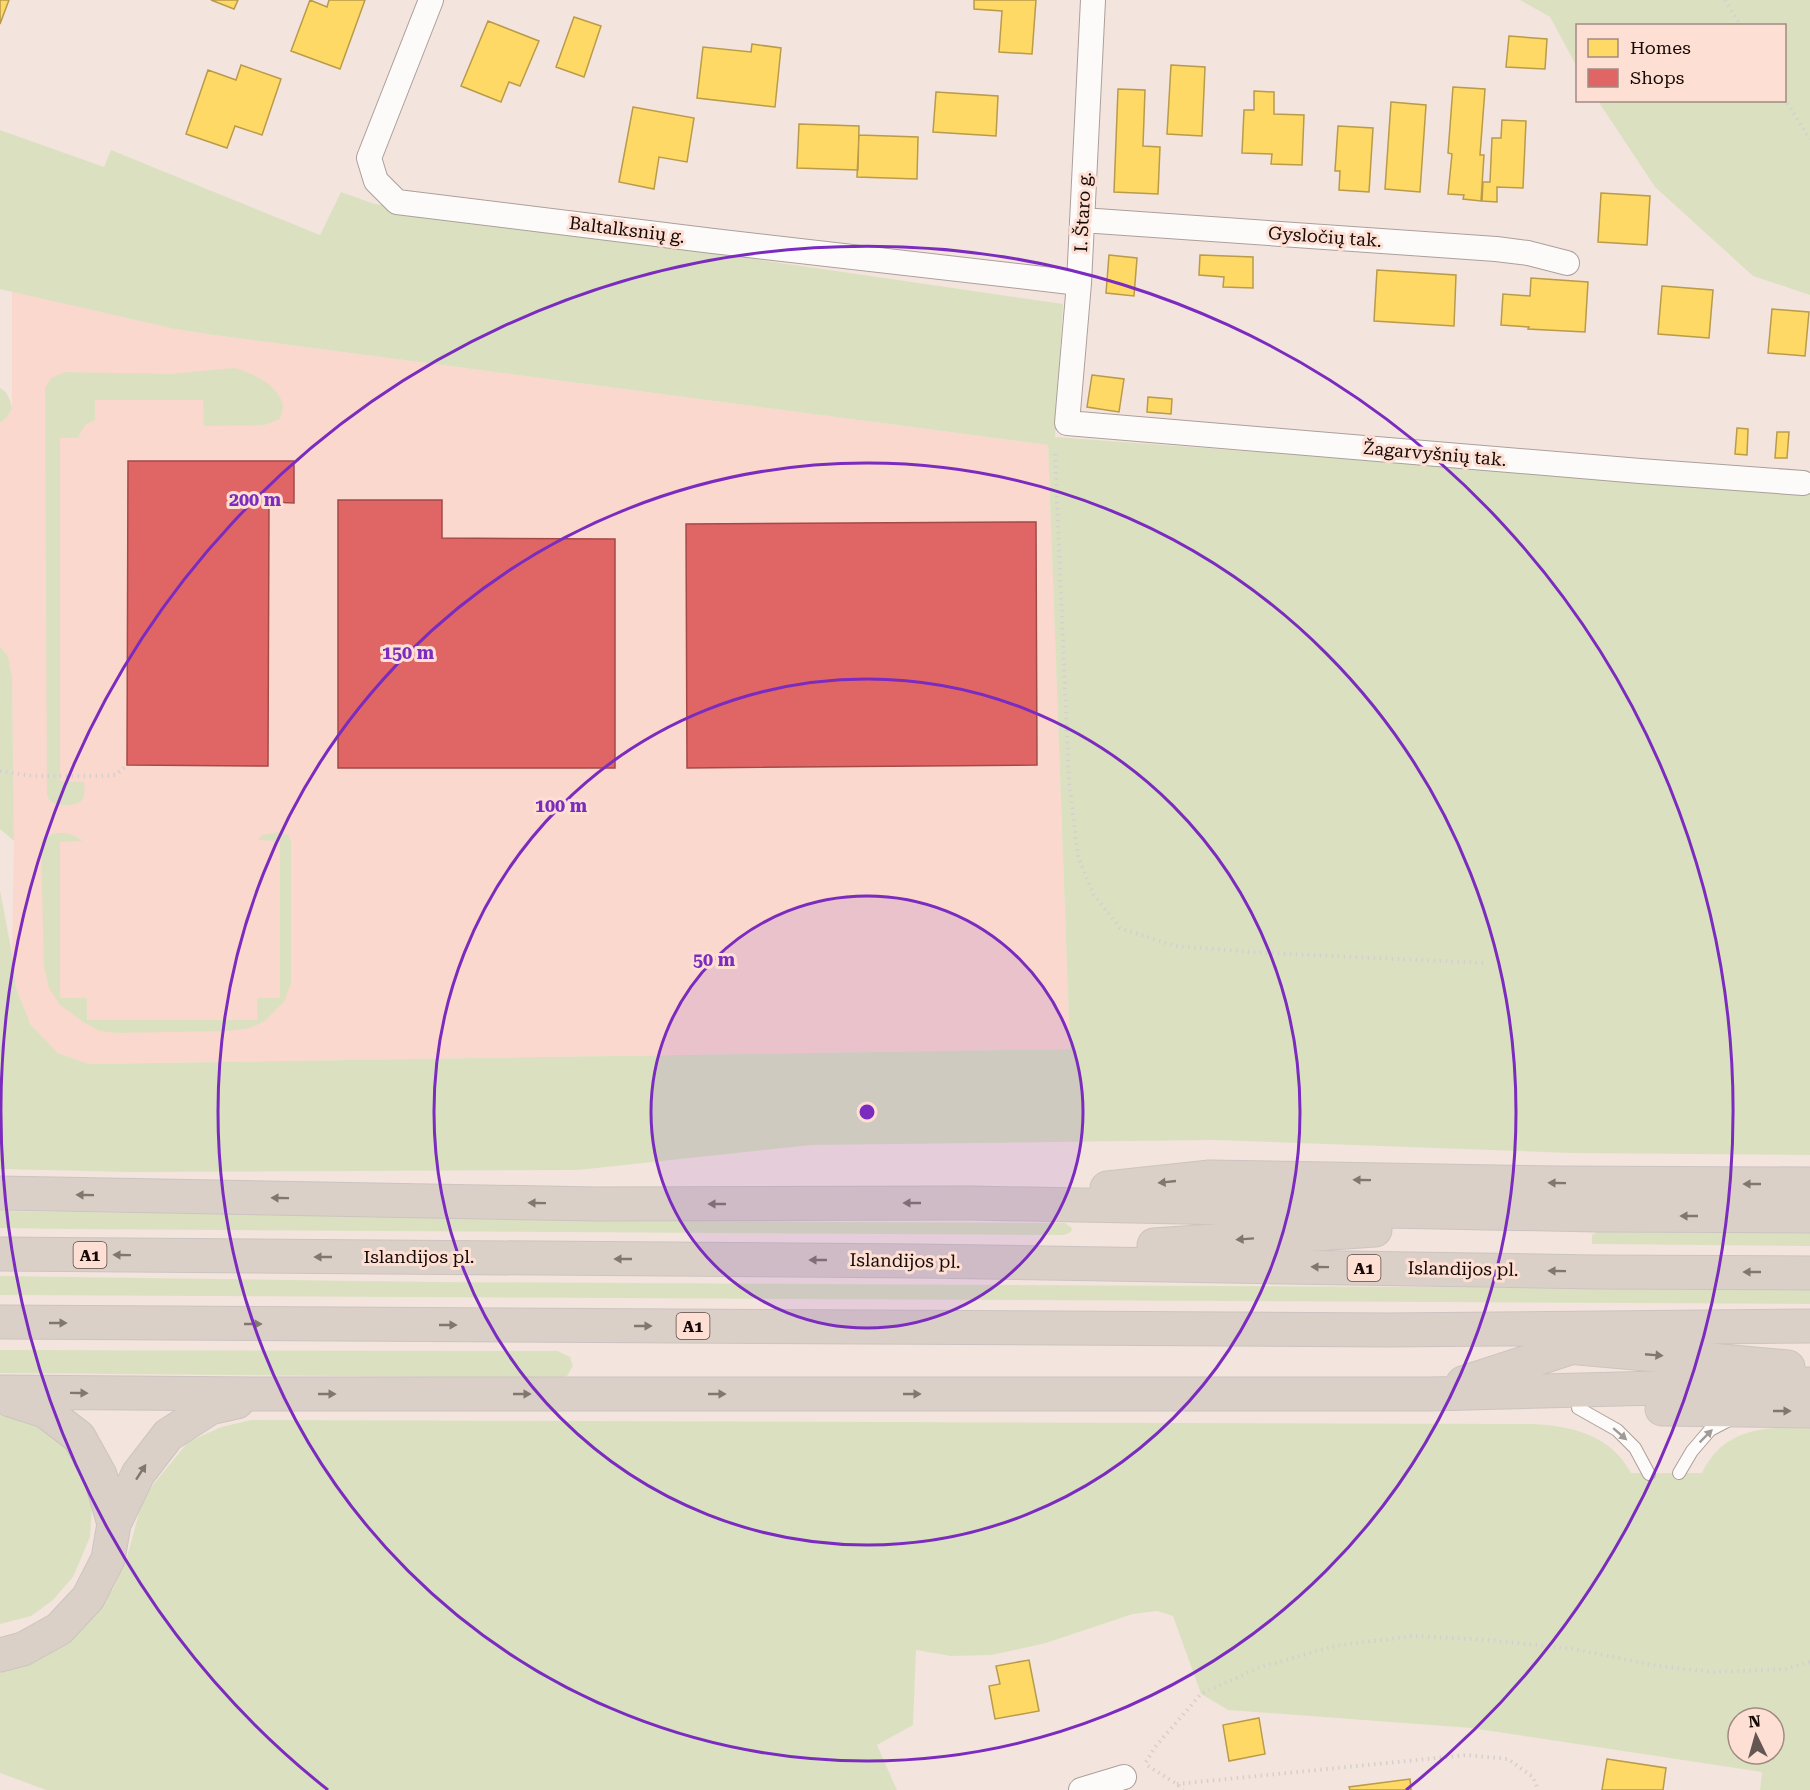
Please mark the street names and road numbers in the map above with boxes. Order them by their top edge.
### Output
street label: I. Štaro g. [1070,171,1095,253]
street label: Baltalksnių g. [568,212,686,247]
street label: Gysločių tak. [1267,222,1383,251]
street label: Žagarvyšnių tak. [1362,437,1508,470]
road number: A1 [74,1242,106,1268]
street label: Islandijos pl. [364,1246,475,1267]
street label: Islandijos pl. [849,1249,961,1272]
road number: A1 [1348,1255,1380,1281]
street label: Islandijos pl. [1407,1257,1519,1280]
road number: A1 [676,1313,710,1339]

